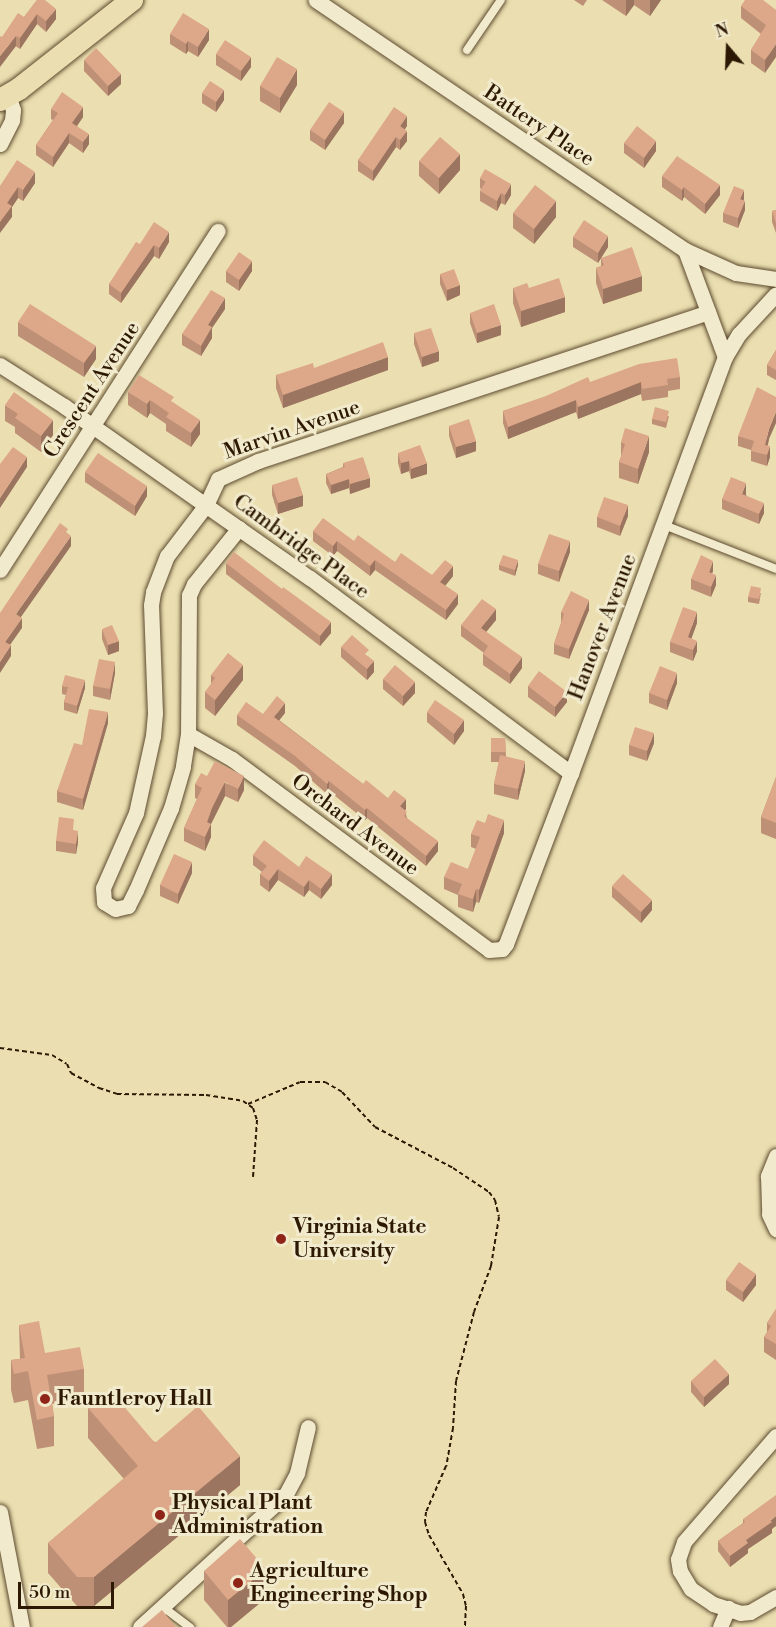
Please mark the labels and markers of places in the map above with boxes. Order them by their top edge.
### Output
place label: Virginia State University [293,1214,427,1264]
marker: Virginia State University [274,1232,288,1246]
place label: Fauntleroy Hall [57,1386,212,1412]
marker: Fauntleroy Hall [38,1392,52,1406]
place label: Physical Plant Administration [172,1490,323,1540]
marker: Physical Plant Administration [153,1508,167,1522]
place label: Agriculture Engineering Shop [250,1558,428,1608]
marker: Agriculture Engineering Shop [231,1576,245,1590]

